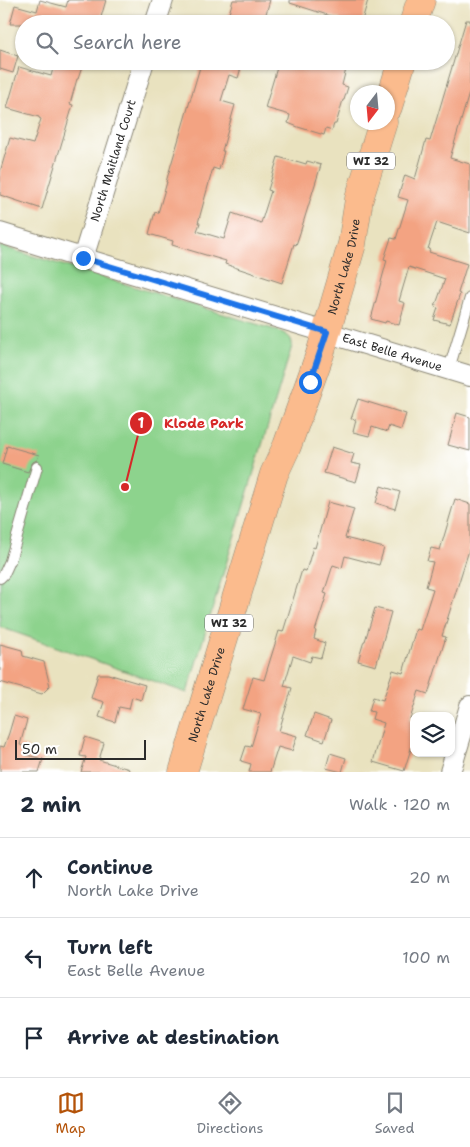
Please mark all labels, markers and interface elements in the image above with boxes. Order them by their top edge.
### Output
search box [15,15,455,70]
icon: search [33,29,61,57]
text: Search here [73,30,182,55]
north arrow [350,85,395,130]
street label: North Maitland Court [87,97,140,224]
road number: WI 32 [347,153,395,170]
street label: North Lake Drive [324,217,364,317]
route end [72,247,95,270]
street label: East Belle Avenue [340,330,444,375]
route start [299,371,322,394]
callout: Klode Park [129,408,254,437]
text: 1 [138,413,145,433]
text: Klode Park [164,414,244,432]
road number: WI 32 [205,614,253,632]
street label: North Lake Drive [185,645,229,744]
map controls [410,712,455,757]
button: layers [410,712,455,757]
scale bar [15,737,146,760]
text: 50 m [22,740,57,758]
text: 2 min [20,791,81,819]
text: Walk · 120 m [349,794,450,815]
text: Continue [67,855,153,880]
icon: ahead [20,864,48,892]
text: 20 m [409,867,450,888]
text: North Lake Drive [67,880,199,901]
text: Turn left [67,935,153,960]
icon: left [20,944,48,972]
text: 100 m [402,947,450,968]
text: East Belle Avenue [67,960,205,981]
icon: arrive [20,1024,48,1052]
text: Arrive at destination [67,1025,279,1050]
tab: Map [56,1089,86,1137]
tab: Directions [197,1089,263,1137]
tab: Saved [375,1089,414,1137]

